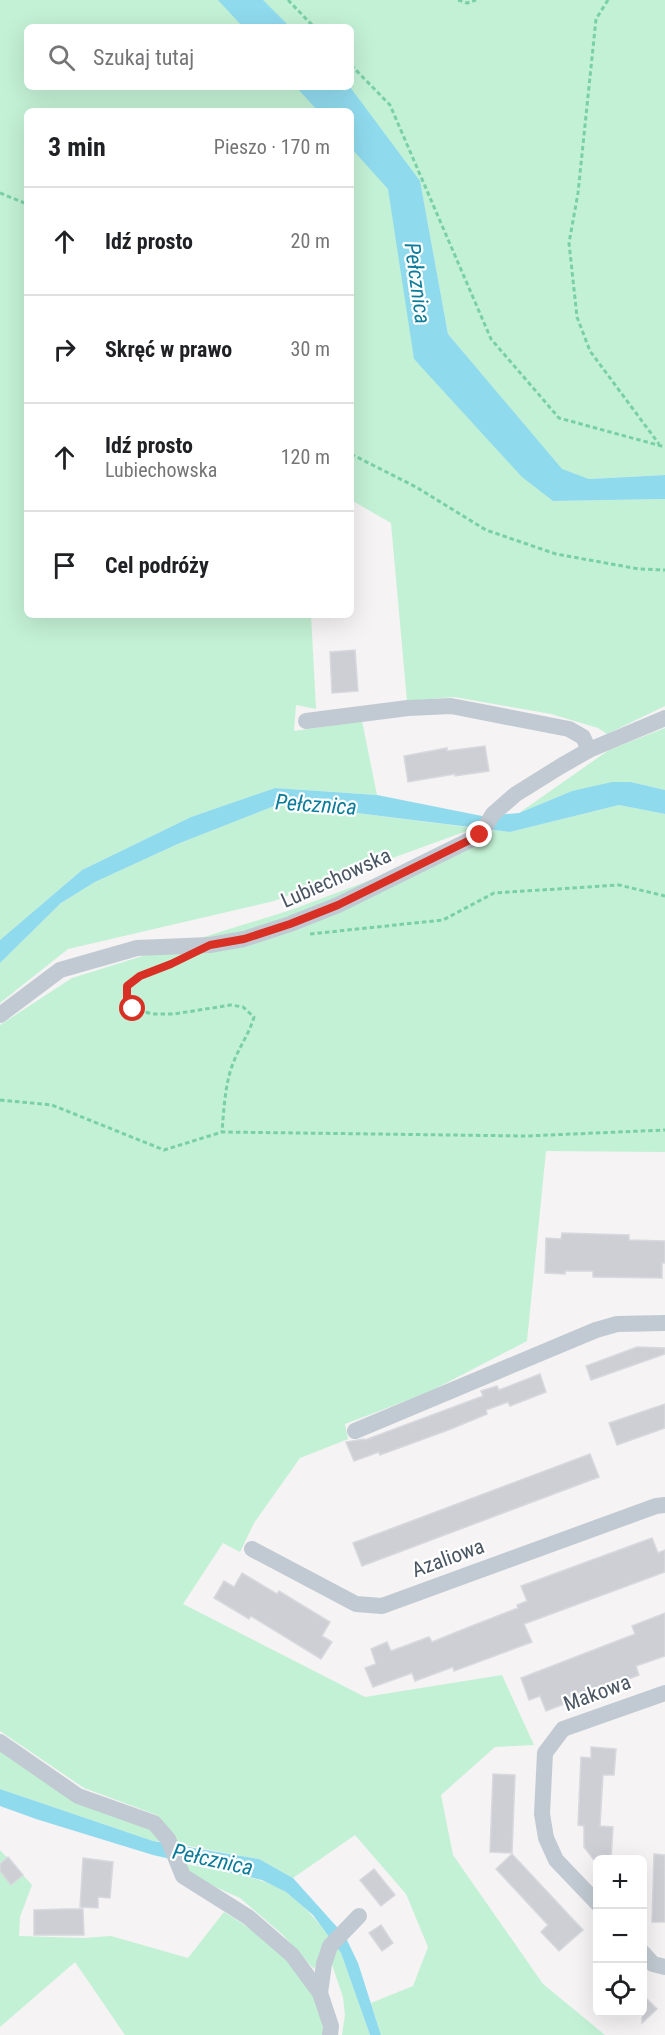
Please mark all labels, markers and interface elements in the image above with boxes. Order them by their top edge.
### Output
search box [24,24,354,90]
icon: search [45,41,78,74]
text: Szukaj tutaj [93,45,194,70]
text: 3 min [48,132,106,162]
text: Pieszo · 170 m [214,135,330,159]
icon: ahead [48,225,81,258]
text: Idź prosto [105,229,193,254]
text: 20 m [291,229,330,253]
water label: Pełcznica [399,241,436,325]
icon: right [48,333,81,366]
text: Skręć w prawo [105,337,232,362]
text: 30 m [291,337,330,361]
text: Idź prosto [105,433,193,458]
icon: ahead [48,441,81,474]
text: 120 m [281,445,330,469]
text: Lubiechowska [105,458,217,482]
icon: arrive [48,549,81,582]
text: Cel podróży [105,553,209,578]
water label: Pełcznica [274,789,358,820]
route end [466,821,492,847]
street label: Lubiechowska [277,843,395,913]
route start [119,995,145,1021]
street label: Azaliowa [408,1534,488,1582]
street label: Makowa [560,1670,634,1716]
water label: Pełcznica [170,1839,255,1880]
map controls [593,1855,647,2017]
button: + [593,1855,647,1909]
button: − [593,1909,647,1963]
button: locate [593,1963,647,2017]

